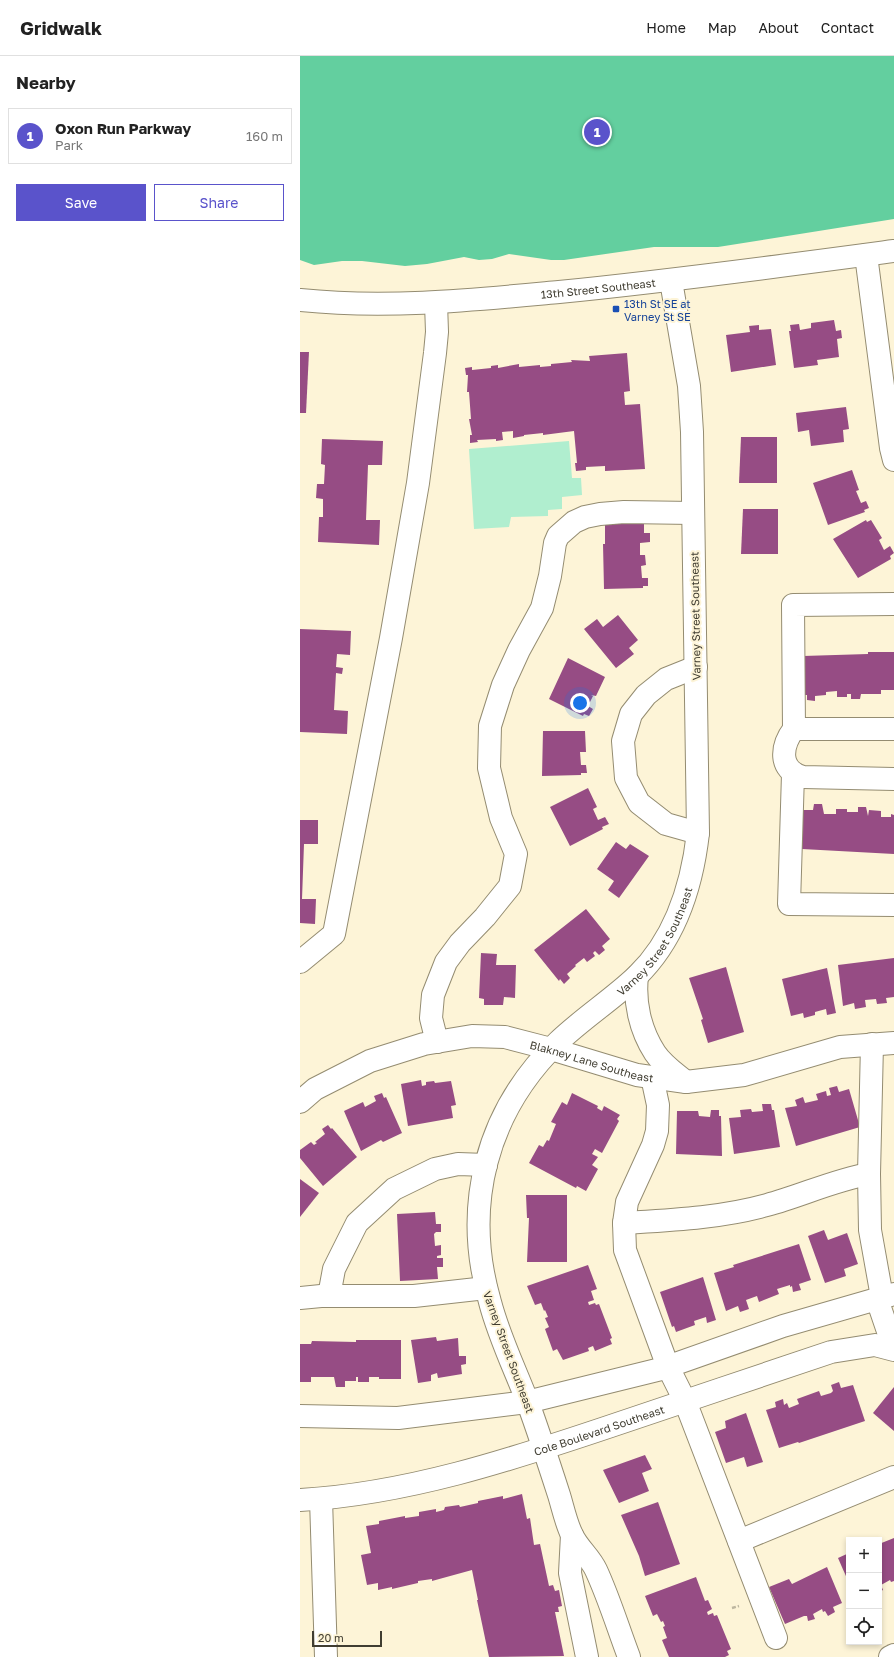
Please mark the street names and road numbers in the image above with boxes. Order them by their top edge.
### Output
street label: 13th Street Southeast [540,275,656,300]
street label: Varney Street Southeast [687,552,703,680]
street label: Varney Street Southeast [614,885,694,998]
street label: Blakney Lane Southeast [529,1037,655,1084]
street label: Varney Street Southeast [481,1289,537,1415]
street label: Cole Boulevard Southeast [532,1402,666,1458]

